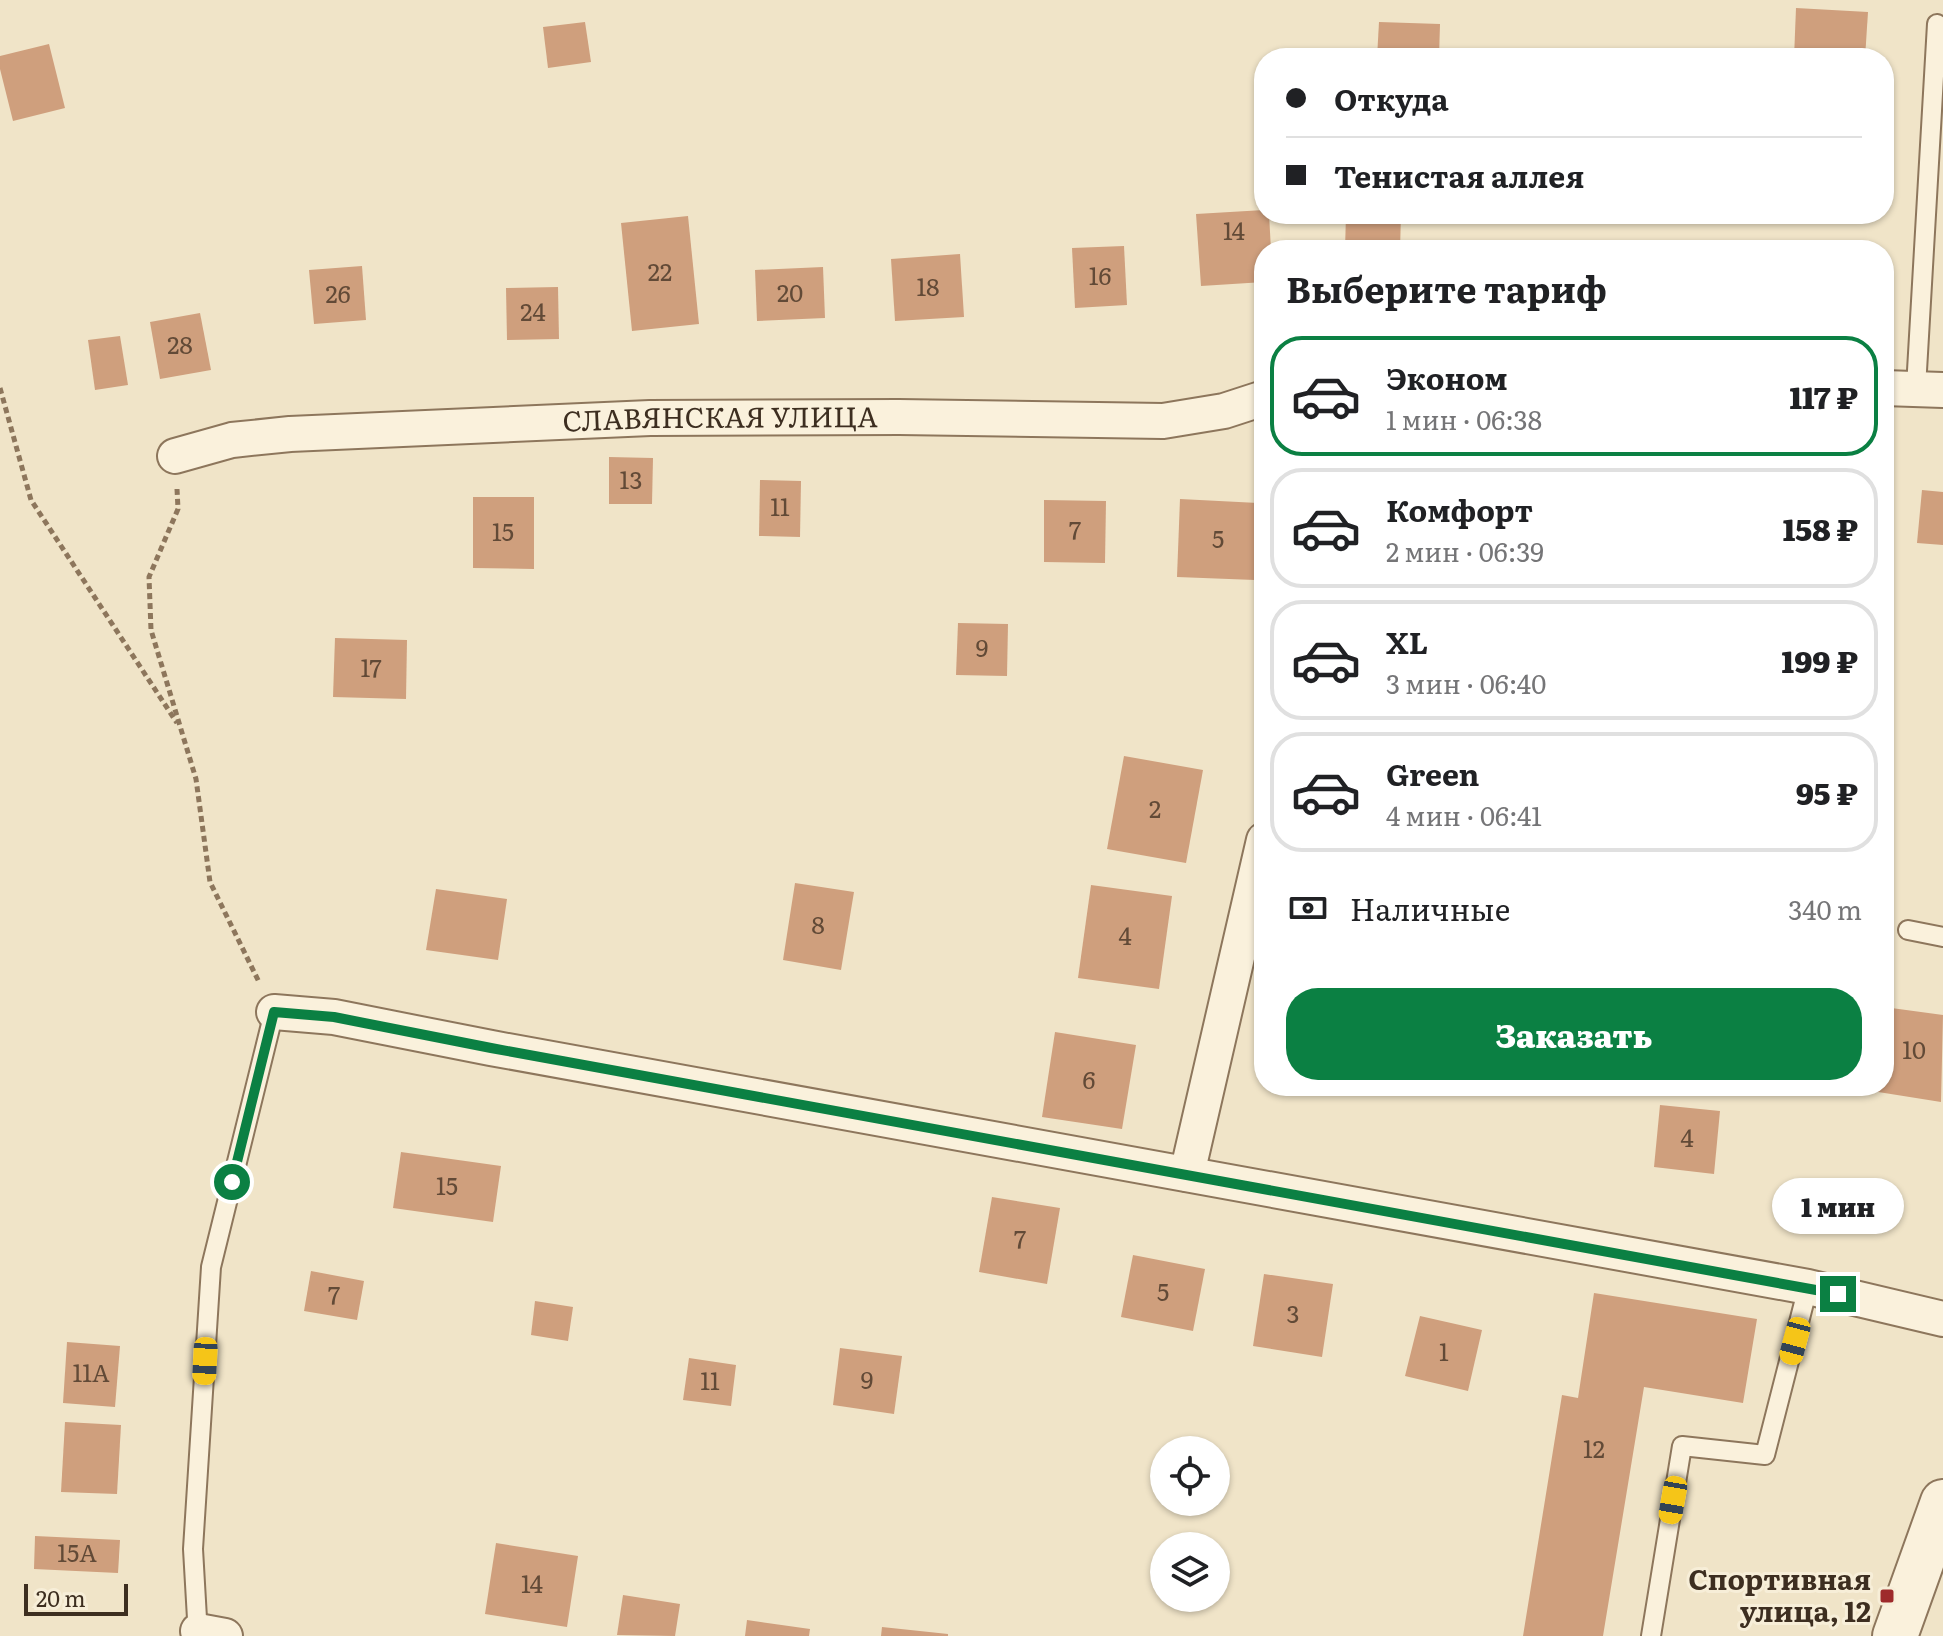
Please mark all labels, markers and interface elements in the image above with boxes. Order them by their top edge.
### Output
text: Откуда [1334,76,1449,120]
text: Тенистая аллея [1334,153,1584,197]
house number: 14 [1223,212,1245,247]
house number: 22 [648,253,672,288]
house number: 16 [1089,257,1111,292]
text: Выберите тариф [1286,261,1607,314]
house number: 18 [917,268,940,303]
house number: 20 [777,274,803,309]
house number: 26 [325,275,351,310]
house number: 24 [520,293,546,328]
house number: 28 [167,326,193,361]
text: Эконом [1386,355,1508,399]
icon: car [1290,360,1362,432]
text: 117 ₽ [1789,374,1858,418]
street label: СЛАВЯНСКАЯ УЛИЦА [562,394,878,441]
text: 1 мин · 06:38 [1386,399,1542,438]
house number: 13 [620,461,642,496]
text: Комфорт [1386,487,1533,531]
house number: 11 [770,488,790,523]
icon: car [1290,492,1362,564]
text: 158 ₽ [1783,506,1858,550]
house number: 7 [1069,511,1081,546]
house number: 15 [492,513,514,548]
house number: 5 [1212,520,1224,555]
text: 2 мин · 06:39 [1386,531,1544,570]
text: XL [1386,619,1428,663]
icon: car [1290,624,1362,696]
house number: 9 [976,629,988,664]
text: 199 ₽ [1782,638,1858,682]
house number: 17 [360,649,382,684]
text: 3 мин · 06:40 [1386,663,1546,702]
text: Green [1386,751,1479,795]
icon: car [1290,756,1362,828]
text: 95 ₽ [1796,770,1858,814]
house number: 2 [1149,790,1161,825]
text: 4 мин · 06:41 [1386,795,1542,834]
icon: cash [1286,886,1330,930]
text: Наличные [1350,886,1510,930]
text: 340 m [1788,889,1862,928]
house number: 8 [811,906,825,941]
house number: 4 [1118,917,1132,952]
button: Заказать [1286,988,1862,1080]
house number: 10 [1902,1031,1926,1066]
house number: 6 [1083,1061,1096,1096]
house number: 4 [1680,1119,1694,1154]
route start [214,1164,250,1200]
house number: 15 [436,1167,458,1202]
callout: 1 мин [1772,1178,1904,1234]
text: 1 мин [1801,1186,1875,1225]
house number: 7 [1014,1220,1026,1255]
house number: 5 [1157,1273,1169,1308]
house number: 7 [328,1276,340,1311]
route end [1820,1276,1856,1312]
house number: 3 [1286,1295,1300,1330]
car [1777,1315,1813,1367]
house number: 1 [1439,1333,1449,1368]
car [192,1336,218,1386]
house number: 11А [72,1354,110,1389]
house number: 9 [861,1361,873,1396]
house number: 11 [700,1362,720,1397]
house number: 12 [1583,1430,1605,1465]
map controls [1150,1436,1230,1612]
button: locate [1150,1436,1230,1516]
car [1657,1474,1689,1526]
button: layers [1150,1532,1230,1612]
house number: 15А [57,1534,97,1569]
place label: Спортивная улица, 12 [1688,1557,1871,1631]
house number: 14 [521,1565,543,1600]
scale bar [24,1580,128,1616]
text: 20 m [36,1581,86,1614]
marker: Спортивная улица, 12 [1878,1587,1896,1605]

